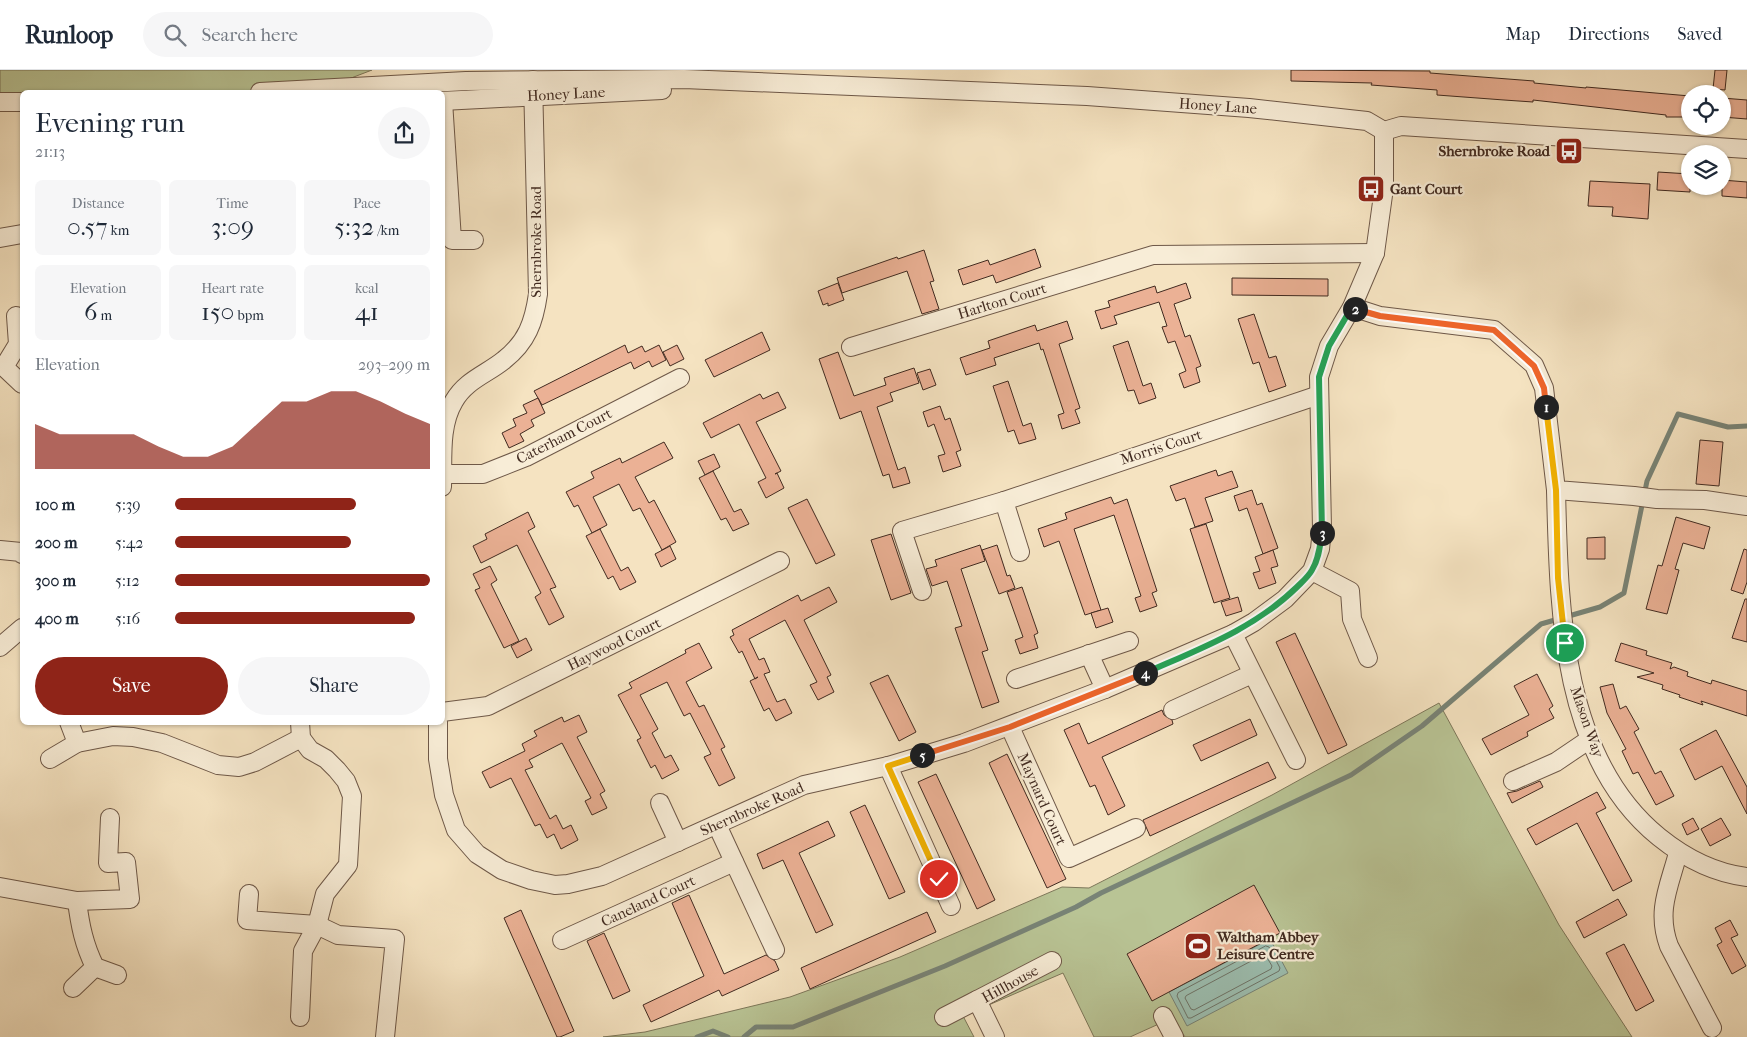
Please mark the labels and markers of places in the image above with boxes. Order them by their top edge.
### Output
bus stop icon: Shernbroke Road [1554,136,1584,166]
place label: Shernbroke Road [1438,142,1551,160]
bus stop icon: Gant Court [1356,174,1386,204]
place label: Gant Court [1390,180,1463,198]
pin: 2 [1342,296,1368,322]
pin: 1 [1534,394,1558,420]
pin: 3 [1310,520,1334,546]
pin [1544,622,1586,664]
pin: 4 [1132,660,1158,686]
pin: 5 [910,742,934,768]
pin [918,858,960,900]
place label: Waltham Abbey Leisure Centre [1216,928,1320,963]
sports icon: Waltham Abbey Leisure Centre [1183,931,1213,961]

